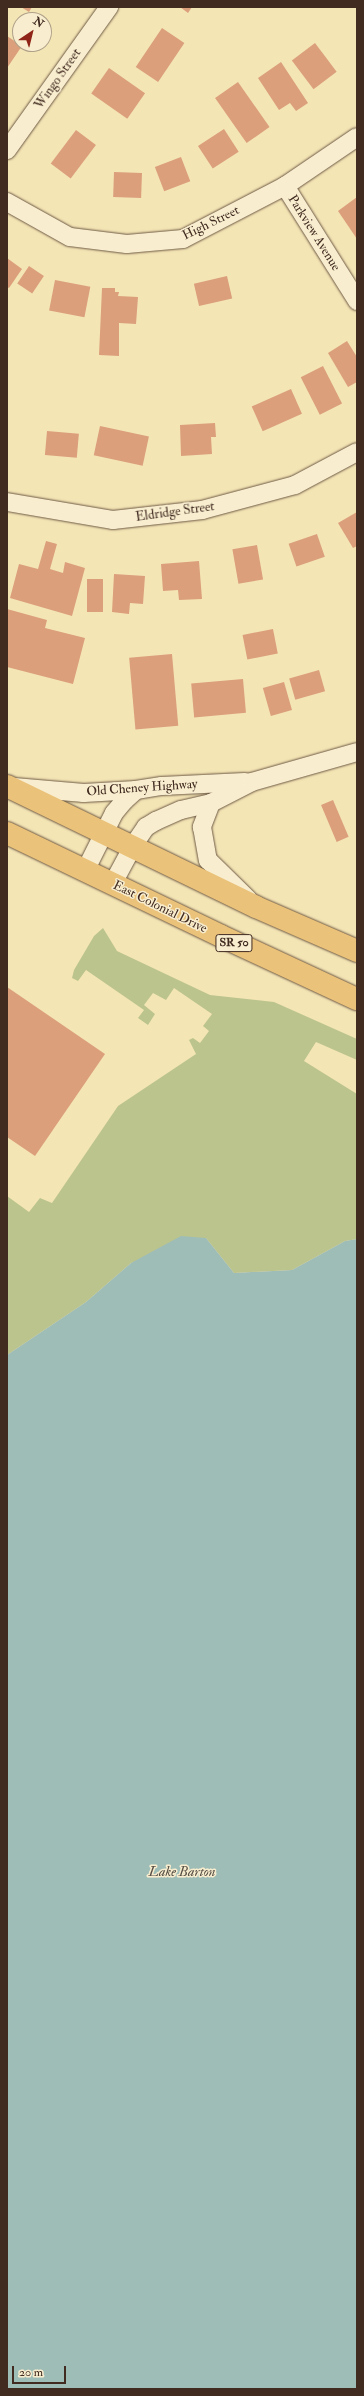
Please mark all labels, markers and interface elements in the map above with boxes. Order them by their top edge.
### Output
north arrow [12,12,52,52]
text: N [31,14,46,31]
street label: Wingo Street [32,46,84,112]
street label: Parkview Avenue [284,192,344,274]
street label: High Street [180,203,242,243]
street label: Eldridge Street [135,499,215,525]
street label: Old Cheney Highway [86,776,198,800]
street label: East Colonial Drive [110,877,210,937]
road number: SR 50 [215,933,253,953]
water label: Lake Barton [149,1864,215,1880]
scale bar [14,2358,68,2384]
text: 20 m [19,2365,43,2380]

